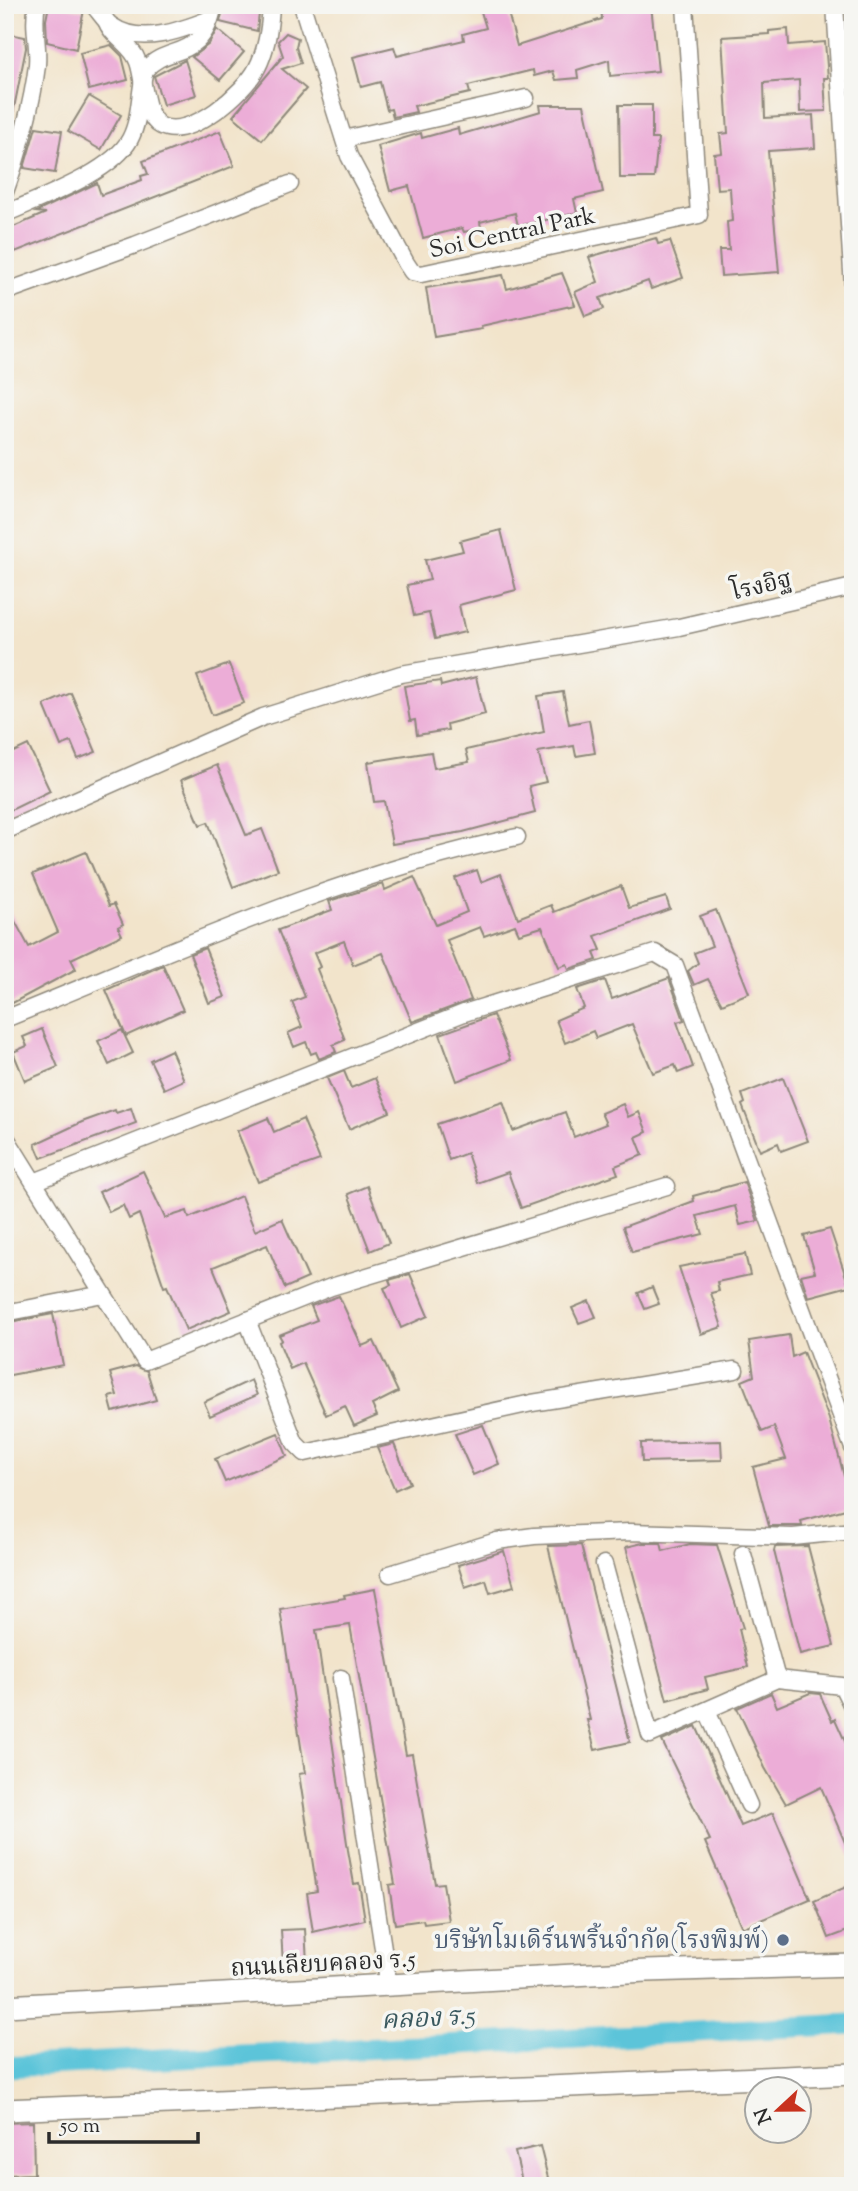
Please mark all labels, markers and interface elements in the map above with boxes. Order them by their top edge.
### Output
street label: Soi Central Park [426,200,599,268]
street label: โรงอิฐ [726,561,795,611]
place label: บริษัทโมเดิร์นพริ้นจำกัด(โรงพิมพ์) [434,1922,769,1959]
marker: บริษัทโมเดิร์นพริ้นจำกัด(โรงพิมพ์) [775,1932,791,1948]
street label: ถนนเลียบคลอง ร.5 [230,1943,416,1987]
water label: คลอง ร.5 [380,1999,476,2040]
north arrow [742,2076,812,2146]
scale bar [49,2100,198,2144]
text: N [749,2103,780,2128]
text: 50 m [59,2112,100,2142]

